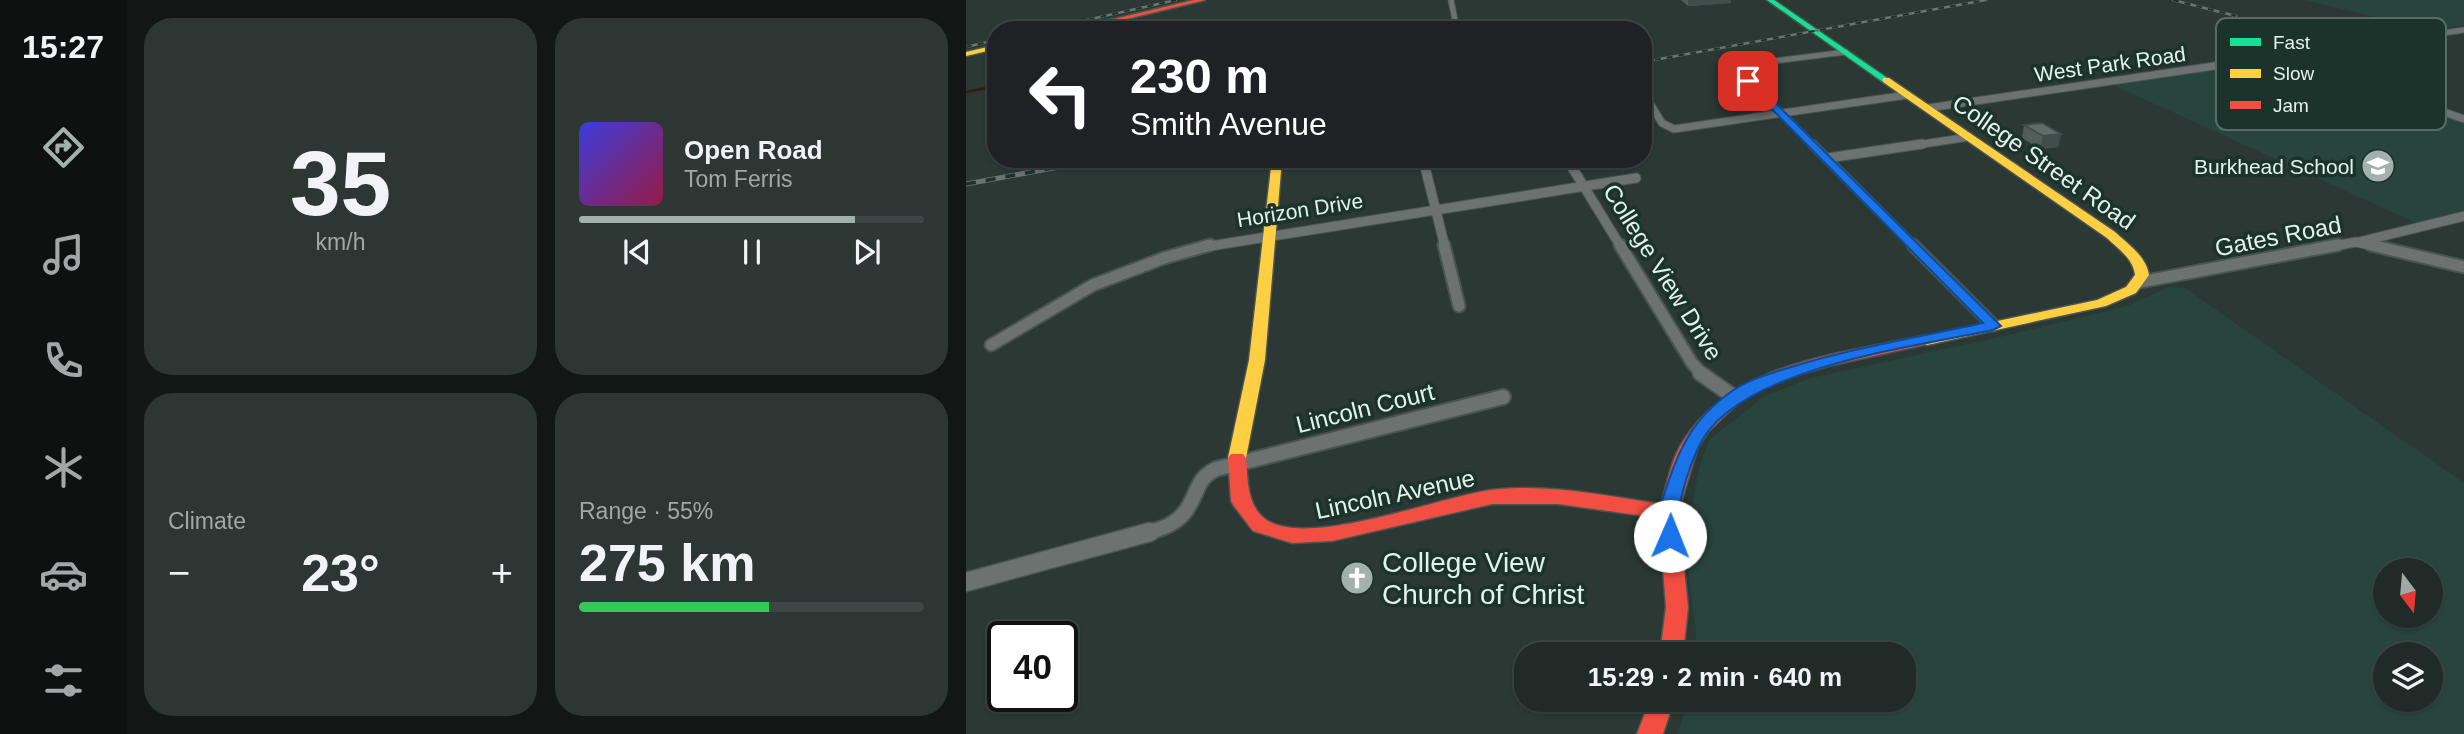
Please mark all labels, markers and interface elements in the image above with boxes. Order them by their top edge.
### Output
legend [2216,18,2446,130]
text: 15:27 [22,29,104,65]
text: Fast [2273,32,2311,53]
street label: West Park Road [2033,42,2187,86]
icon: left [1015,49,1106,140]
text: 230 m [1130,49,1269,103]
pin [1718,51,1778,111]
icon: arrive [1729,62,1767,100]
text: Slow [2273,63,2314,84]
street label: College Street Road [1948,89,2140,235]
text: Jam [2273,95,2309,116]
text: Smith Avenue [1130,106,1327,142]
icon: directions [39,123,88,172]
text: 35 [290,133,391,234]
text: Open Road [684,135,823,165]
school or university icon: Burkhead School [2359,147,2397,185]
place label: Burkhead School [2194,155,2354,178]
text: Tom Ferris [684,166,793,192]
street label: College View Drive [1598,179,1728,365]
street label: Horizon Drive [1235,189,1365,231]
street label: Gates Road [2213,211,2343,261]
text: km/h [316,229,365,255]
icon: music [39,230,88,279]
icon: previous [618,233,656,271]
icon: pause [733,233,771,271]
icon: next [848,233,886,271]
icon: phone [39,336,88,385]
street label: Lincoln Court [1293,378,1437,438]
icon: climate [39,443,88,492]
street label: Lincoln Avenue [1313,464,1477,524]
text: Range · 55% [579,498,713,524]
position arrow [1633,499,1707,573]
text: Climate [168,508,246,534]
text: 275 km [579,534,755,592]
text: 23° [301,544,380,602]
place label: College View Church of Christ [1382,547,1585,610]
icon: car [39,550,88,599]
text: − [168,552,190,594]
text: + [491,552,513,594]
north arrow [2373,558,2443,628]
map controls [2373,558,2443,712]
church icon: College View Church of Christ [1338,559,1376,597]
speed limit sign: 40 [987,621,1078,712]
button: layers [2373,642,2443,712]
icon: filters [39,656,88,705]
text: 15:29 · 2 min · 640 m [1588,662,1842,692]

